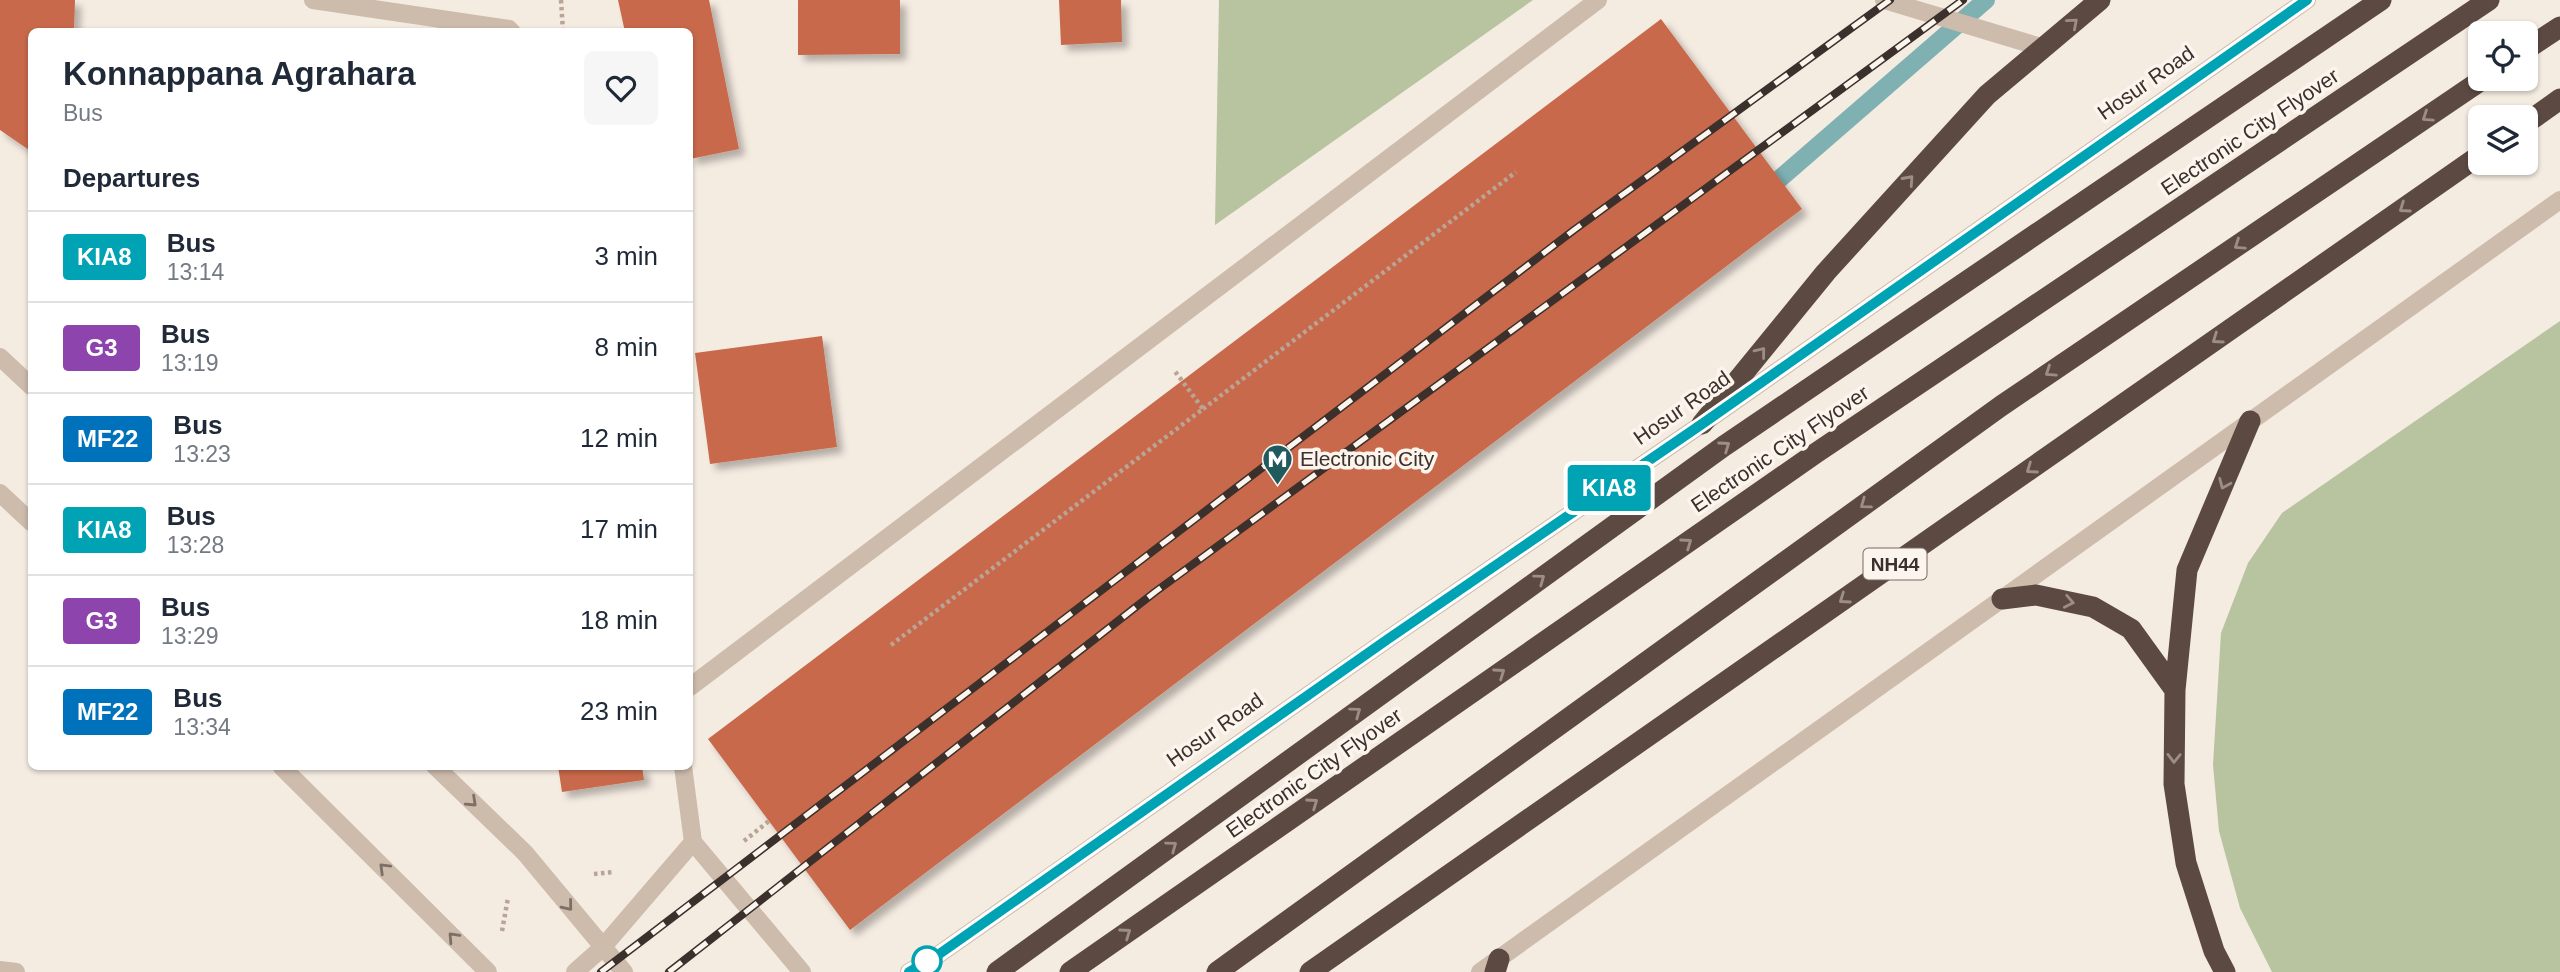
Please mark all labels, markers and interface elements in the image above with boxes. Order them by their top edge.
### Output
one-way arrow [2065,19,2078,31]
map controls [2468,21,2538,175]
button: locate [2468,21,2538,91]
street label: Hosur Road [2093,41,2198,124]
button: heart [584,51,658,125]
text: Konnappana Agrahara [63,55,416,92]
street label: Electronic City Flyover [2157,64,2343,200]
text: Bus [63,100,103,126]
button: layers [2468,105,2538,175]
one-way arrow [2422,109,2435,121]
text: Departures [63,163,200,193]
one-way arrow [1901,175,1914,188]
one-way arrow [2399,200,2412,212]
text: Bus [167,228,216,258]
one-way arrow [2234,237,2247,249]
text: 3 min [594,241,658,271]
text: KIA8 [77,243,132,270]
text: 13:14 [167,259,224,285]
text: Bus [161,319,210,349]
one-way arrow [2212,331,2225,343]
text: 8 min [594,332,658,362]
text: G3 [85,334,118,361]
one-way arrow [1752,348,1765,360]
text: 13:19 [161,350,219,376]
one-way arrow [2045,364,2058,377]
street label: Hosur Road [1629,366,1734,449]
street label: Electronic City Flyover [1687,381,1873,517]
text: Bus [173,410,222,440]
text: 12 min [580,423,658,453]
text: MF22 [77,425,138,452]
text: 13:23 [173,441,231,467]
metro station icon: Electronic City [1260,442,1294,486]
one-way arrow [1717,442,1730,454]
place label: Electronic City [1300,447,1435,470]
one-way arrow [2026,461,2039,473]
line badge: KIA8 [1560,465,1658,511]
text: KIA8 [1582,474,1636,501]
one-way arrow [2218,477,2232,489]
one-way arrow [1860,496,1873,508]
text: Bus [167,501,216,531]
text: 17 min [580,514,658,544]
text: KIA8 [77,516,132,543]
text: 13:28 [167,532,224,558]
one-way arrow [1679,538,1692,551]
road number: NH44 [1864,548,1926,580]
one-way arrow [1533,575,1545,587]
one-way arrow [1839,591,1852,603]
text: Bus [161,592,210,622]
one-way arrow [2063,593,2075,608]
text: 18 min [580,605,658,635]
text: G3 [85,607,118,634]
text: 13:29 [161,623,219,649]
one-way arrow [1492,669,1505,681]
text: Bus [173,683,222,713]
street label: Hosur Road [1162,688,1267,771]
text: 23 min [580,696,658,726]
text: MF22 [77,698,138,725]
street label: Electronic City Flyover [1222,703,1406,842]
one-way arrow [1348,708,1361,721]
text: 13:34 [173,714,231,740]
one-way arrow [2166,753,2182,764]
one-way arrow [464,794,477,806]
one-way arrow [1305,799,1318,811]
one-way arrow [1164,842,1177,854]
one-way arrow [379,863,392,876]
one-way arrow [560,898,573,910]
one-way arrow [1118,929,1131,941]
one-way arrow [449,932,461,945]
unlabelled marker [912,946,942,972]

